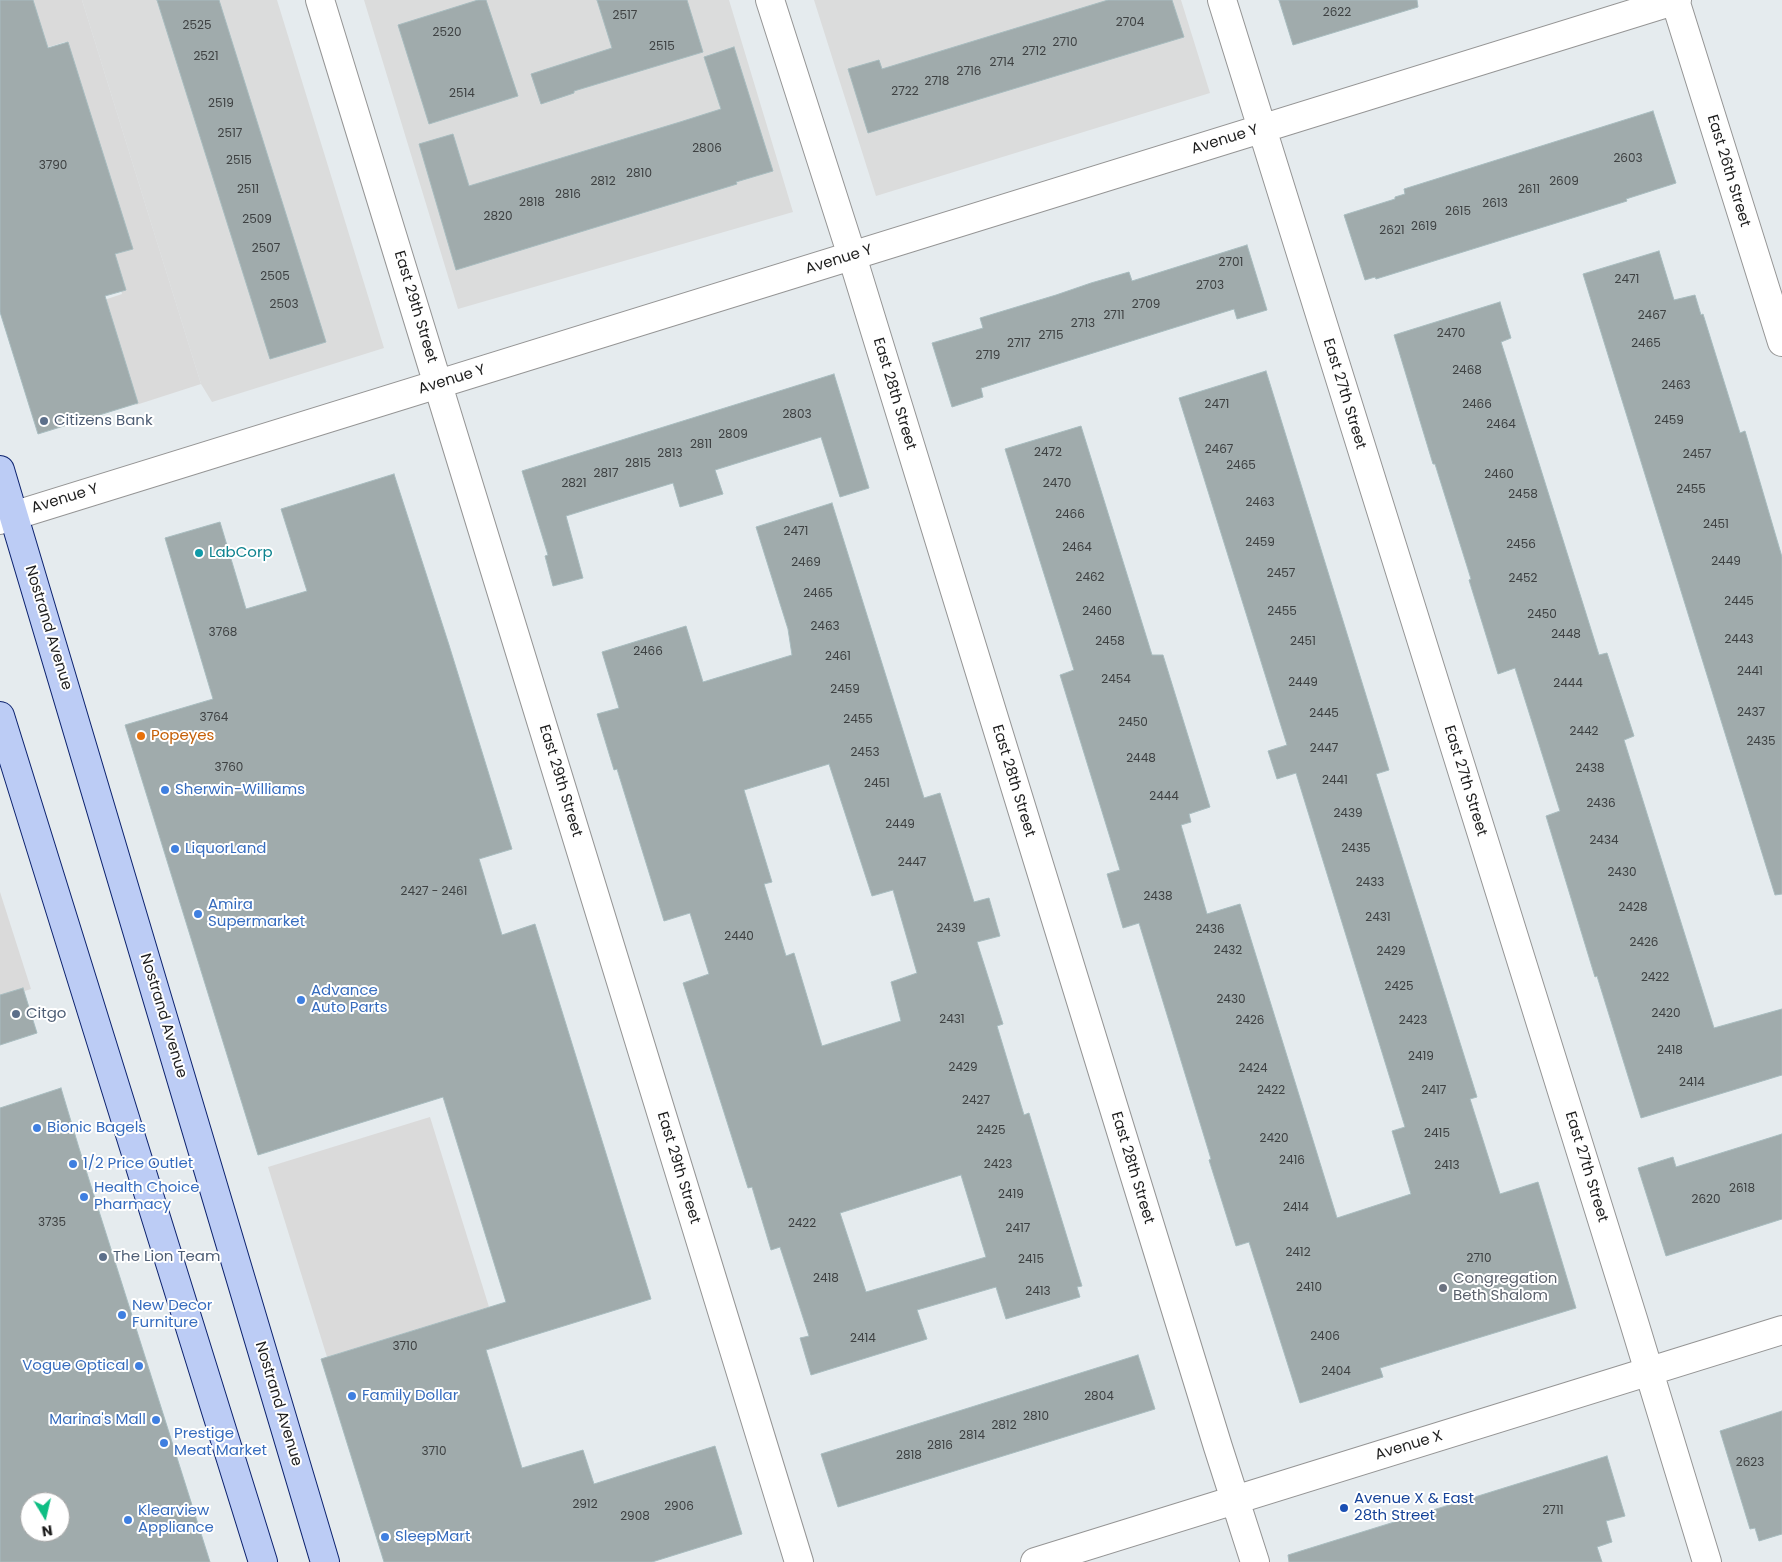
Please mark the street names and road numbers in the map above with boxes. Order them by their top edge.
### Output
street label: East 26th Street [1702,113,1754,229]
street label: Avenue Y [1189,121,1261,159]
street label: Avenue Y [803,241,875,279]
street label: East 29th Street [389,249,441,365]
street label: East 28th Street [868,336,920,452]
street label: East 27th Street [1319,336,1369,452]
street label: Avenue Y [416,361,488,399]
street label: Avenue Y [29,480,101,518]
street label: Nostrand Avenue [21,564,75,692]
street label: East 29th Street [534,723,586,839]
street label: East 28th Street [987,723,1039,839]
street label: East 27th Street [1440,723,1490,839]
street label: Nostrand Avenue [136,952,190,1080]
street label: East 27th Street [1561,1109,1611,1225]
street label: East 29th Street [652,1110,704,1226]
street label: East 28th Street [1106,1110,1158,1226]
street label: Nostrand Avenue [251,1340,305,1468]
street label: Avenue X [1373,1427,1445,1465]

